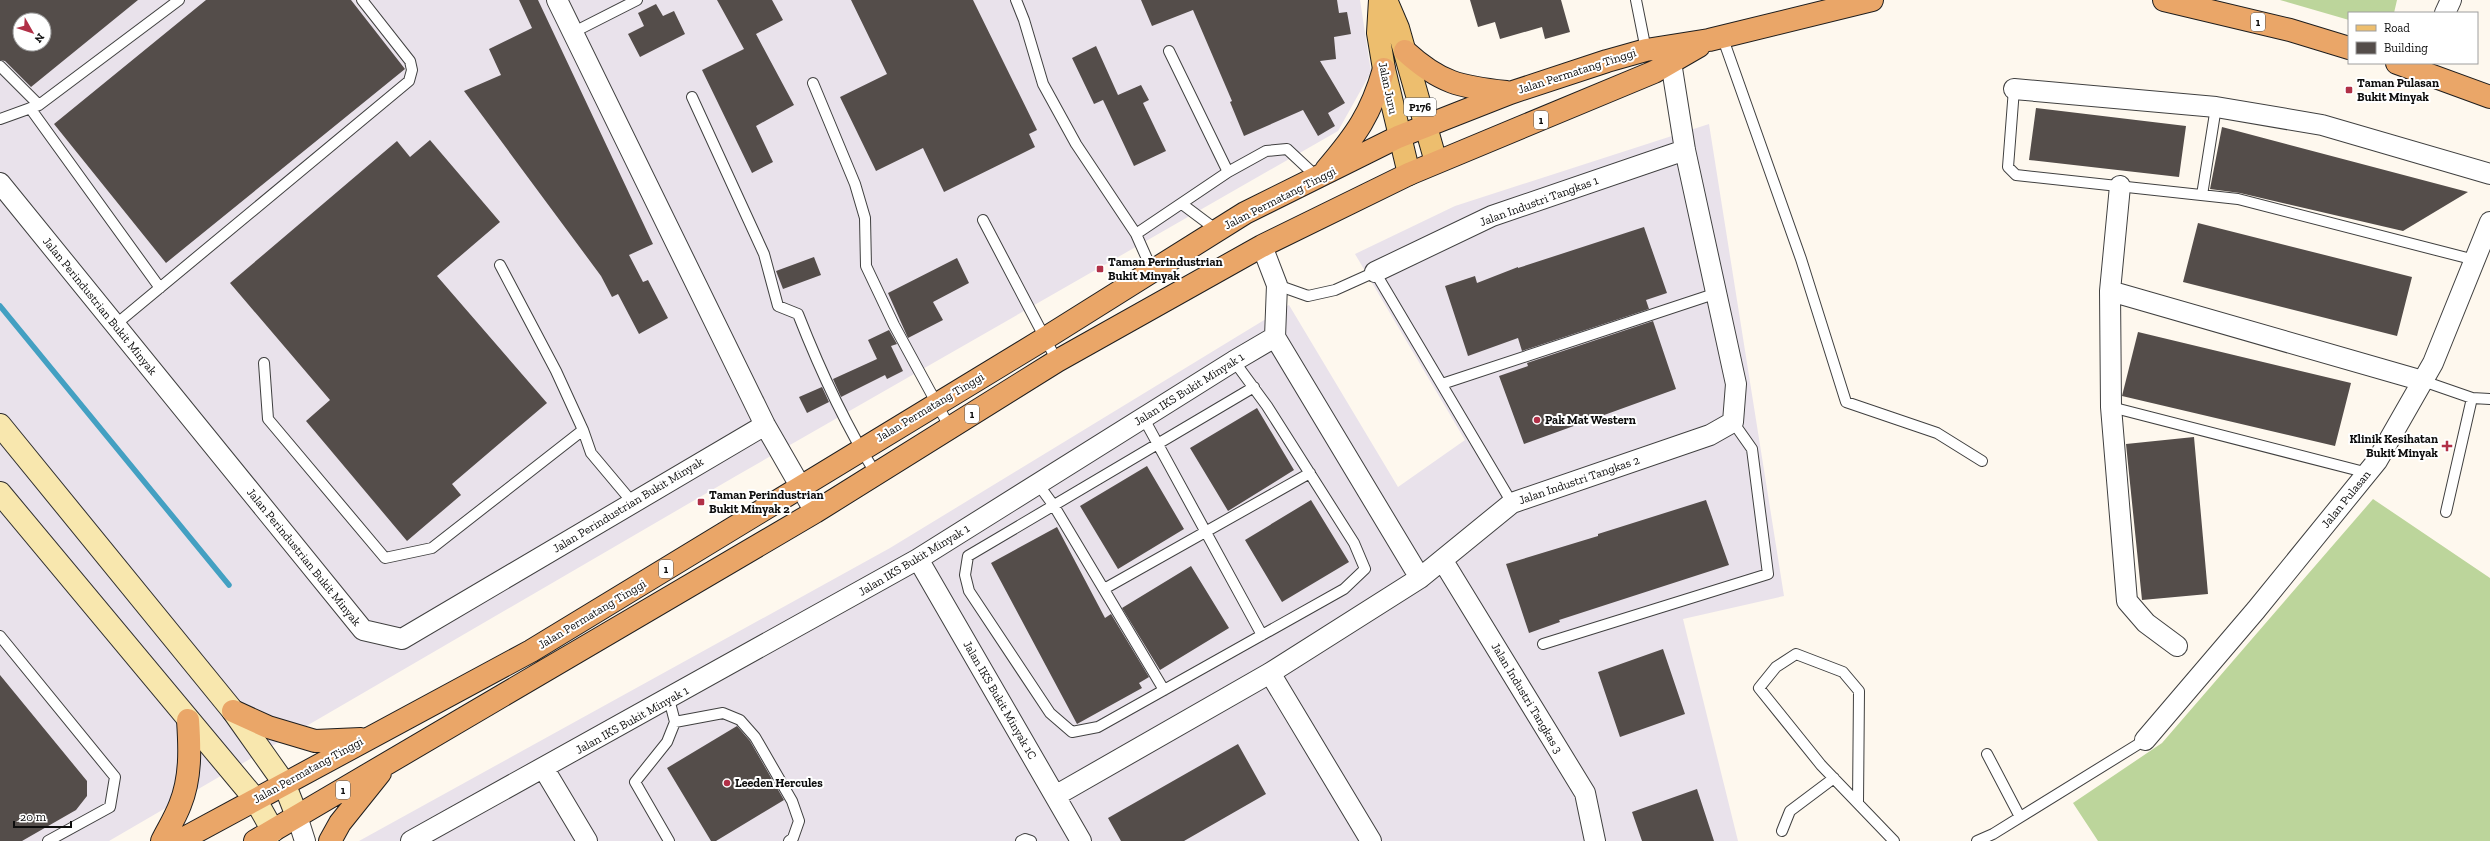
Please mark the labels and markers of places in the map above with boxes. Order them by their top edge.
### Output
place label: Taman Pulasan Bukit Minyak [2357,76,2439,104]
marker: Taman Pulasan Bukit Minyak [2344,85,2354,95]
place label: Taman Perindustrian Bukit Minyak [1108,255,1223,283]
marker: Taman Perindustrian Bukit Minyak [1095,264,1105,274]
place label: Pak Mat Western [1545,413,1636,427]
marker: Pak Mat Western [1532,415,1542,425]
place label: Klinik Kesihatan Bukit Minyak [2349,432,2438,460]
marker: Klinik Kesihatan Bukit Minyak [2441,440,2453,452]
place label: Taman Perindustrian Bukit Minyak 2 [709,488,824,516]
marker: Taman Perindustrian Bukit Minyak 2 [696,497,706,507]
place label: Leeden Hercules [735,776,823,790]
marker: Leeden Hercules [722,778,732,788]

